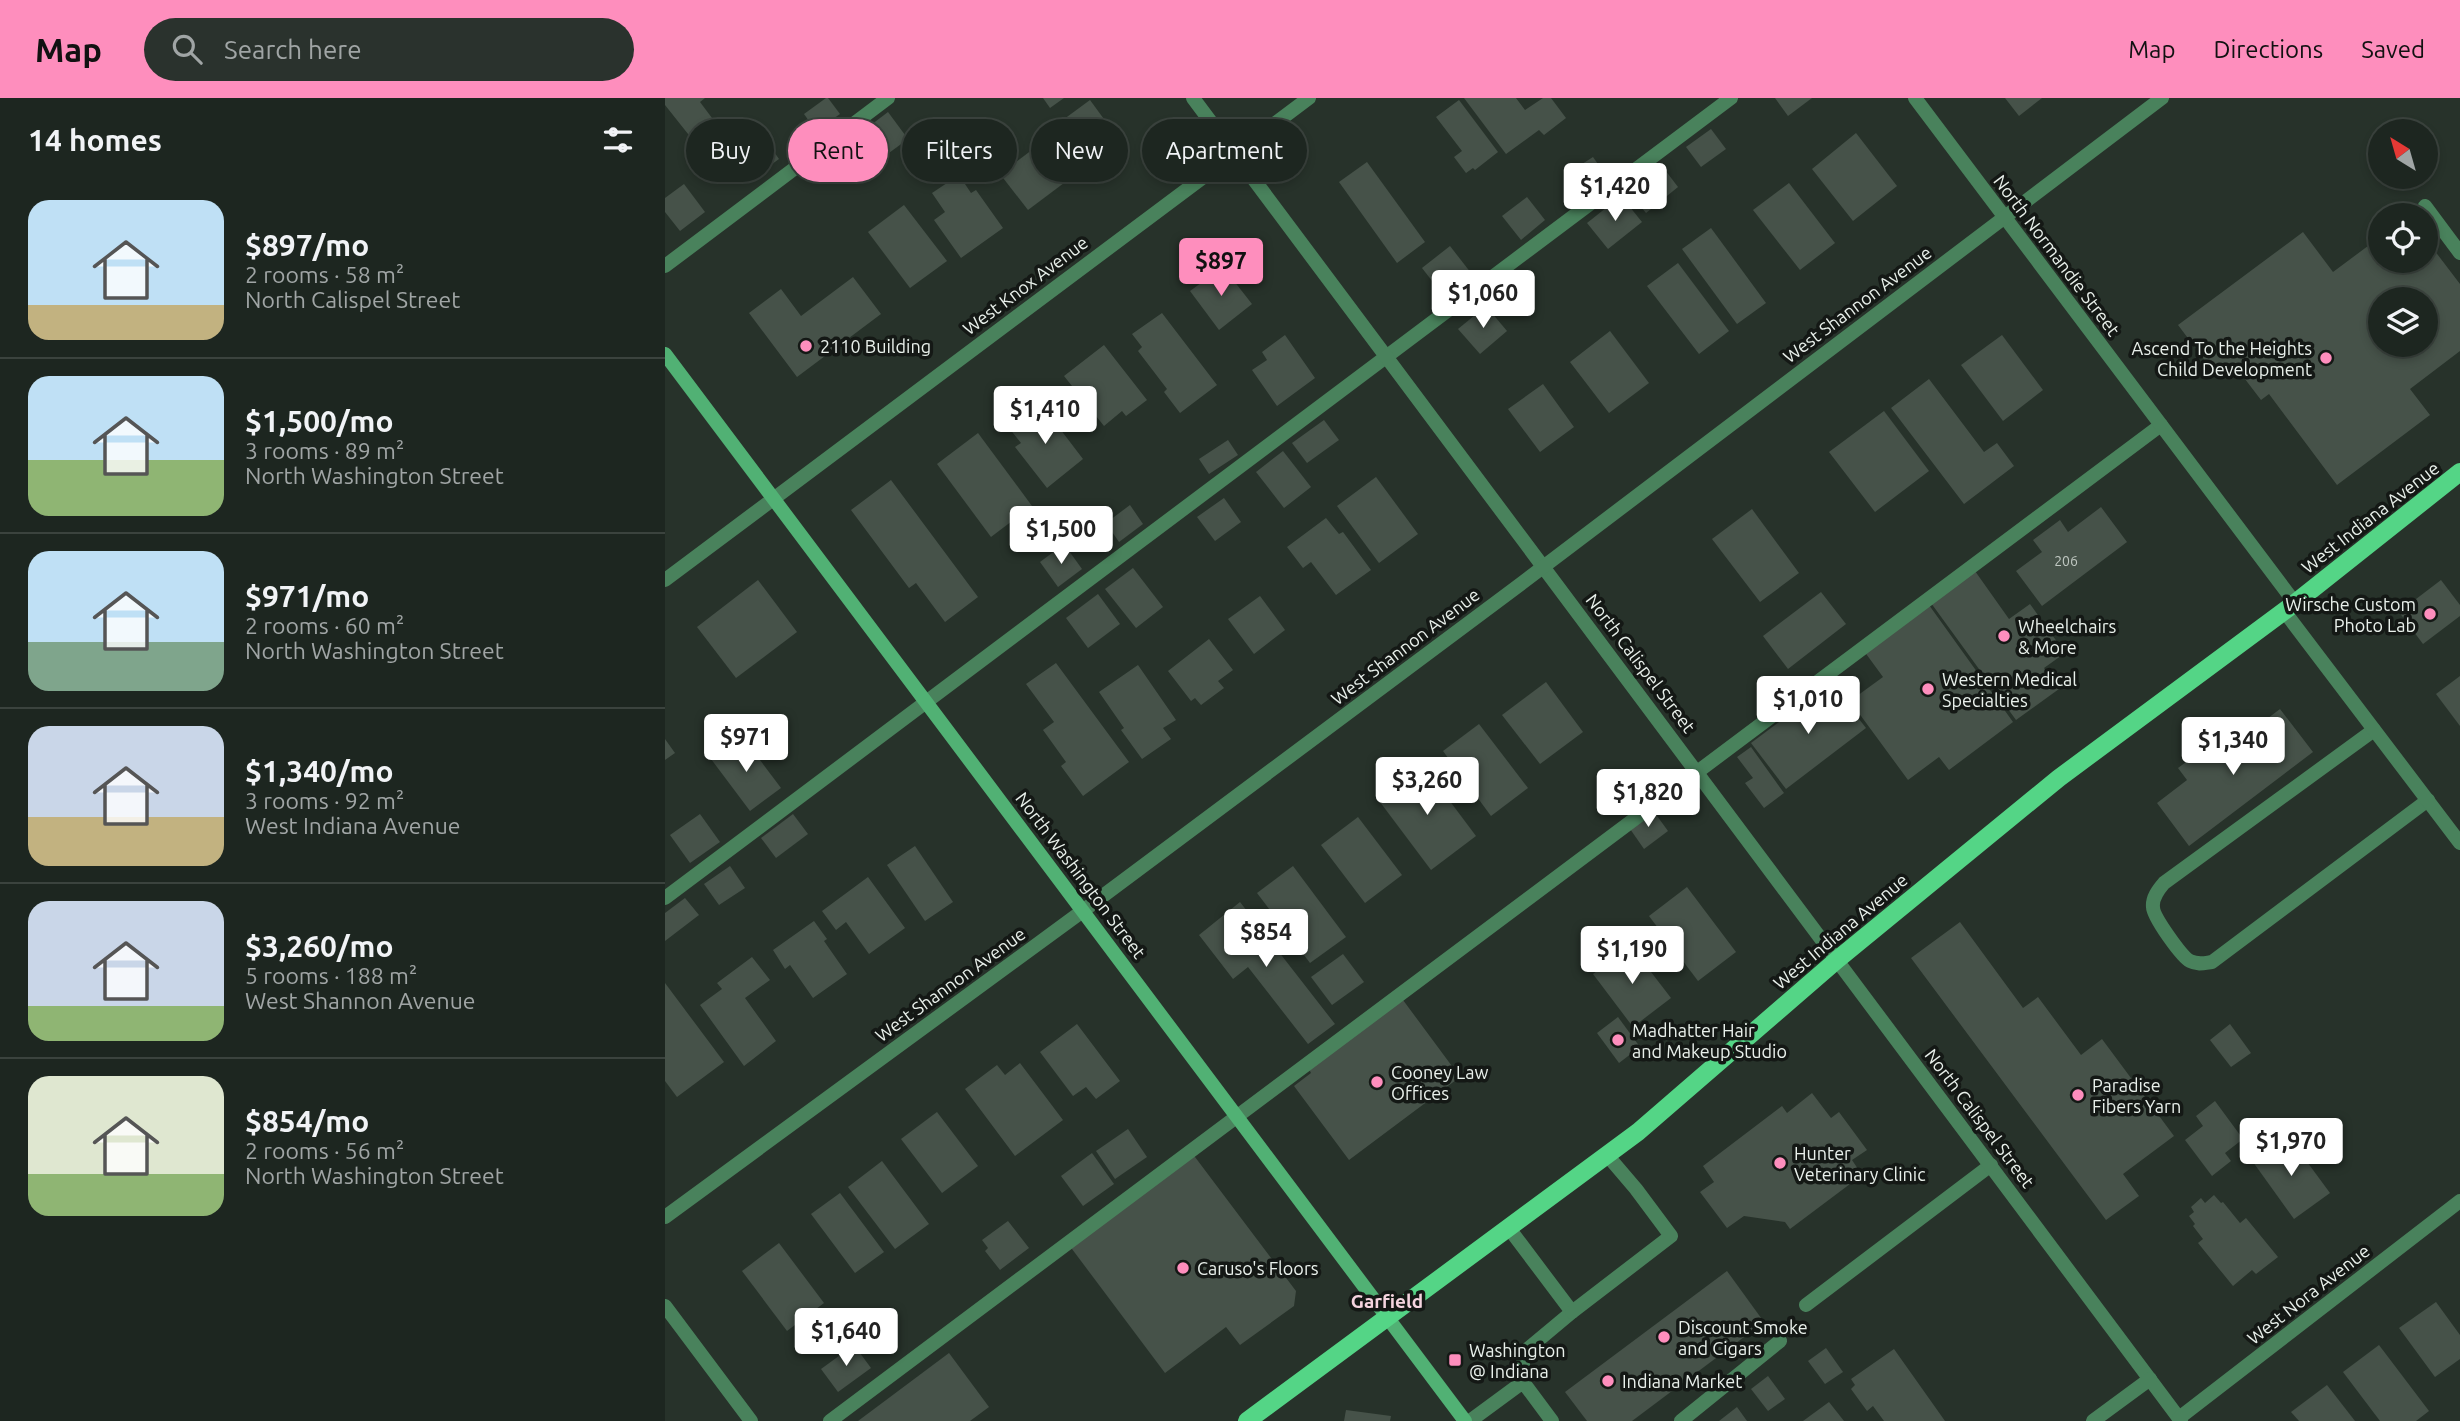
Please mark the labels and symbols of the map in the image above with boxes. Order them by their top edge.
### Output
north arrow [2368,119,2438,189]
pin: $1,420 [1558,164,1672,223]
street label: North Normandie Street [1990,171,2124,339]
street label: West Knox Avenue [959,232,1091,338]
pin: $897 [1180,238,1262,298]
street label: West Shannon Avenue [1779,242,1935,366]
pin: $1,060 [1426,271,1540,330]
place label: 2110 Building [820,336,931,356]
marker: 2110 Building [798,338,814,354]
place label: Ascend To the Heights Child Development [2131,338,2312,379]
marker: Ascend To the Heights Child Development [2318,350,2334,366]
pin: $1,410 [988,386,1102,446]
street label: West Indiana Avenue [2297,457,2443,577]
pin: $1,500 [1004,506,1118,566]
house number: 206 [2054,553,2078,569]
street label: West Shannon Avenue [1327,584,1483,708]
street label: North Calispel Street [1582,590,1700,736]
place label: Wirsche Custom Photo Lab [2285,594,2416,635]
marker: Wirsche Custom Photo Lab [2422,606,2438,622]
place label: Wheelchairs & More [2018,616,2117,657]
marker: Wheelchairs & More [1996,628,2012,644]
place label: Western Medical Specialties [1942,669,2077,710]
pin: $1,010 [1751,676,1865,736]
marker: Western Medical Specialties [1920,681,1936,697]
pin: $971 [705,714,787,774]
pin: $1,340 [2176,718,2290,777]
pin: $3,260 [1370,758,1484,817]
pin: $1,820 [1591,770,1705,829]
street label: North Washington Street [1012,788,1150,962]
street label: West Indiana Avenue [1769,869,1911,993]
pin: $854 [1225,910,1307,969]
street label: West Shannon Avenue [871,923,1029,1045]
pin: $1,190 [1575,926,1689,986]
place label: Madhatter Hair and Makeup Studio [1632,1020,1787,1061]
marker: Madhatter Hair and Makeup Studio [1610,1032,1626,1048]
street label: North Calispel Street [1921,1045,2039,1191]
place label: Cooney Law Offices [1391,1062,1489,1103]
marker: Cooney Law Offices [1369,1074,1385,1090]
place label: Paradise Fibers Yarn [2092,1075,2181,1116]
marker: Paradise Fibers Yarn [2070,1087,2086,1103]
pin: $1,970 [2234,1118,2348,1178]
place label: Hunter Veterinary Clinic [1794,1143,1926,1184]
marker: Hunter Veterinary Clinic [1772,1155,1788,1171]
street label: West Nora Avenue [2243,1240,2373,1348]
place label: Caruso's Floors [1197,1258,1319,1278]
marker: Caruso's Floors [1175,1260,1191,1276]
district label: Garfield [1351,1290,1423,1312]
pin: $1,640 [789,1308,903,1368]
place label: Discount Smoke and Cigars [1678,1317,1808,1358]
marker: Discount Smoke and Cigars [1656,1329,1672,1345]
place label: Washington @ Indiana [1469,1340,1565,1381]
marker: Washington @ Indiana [1447,1352,1463,1368]
place label: Indiana Market [1622,1371,1742,1391]
marker: Indiana Market [1600,1373,1616,1389]

